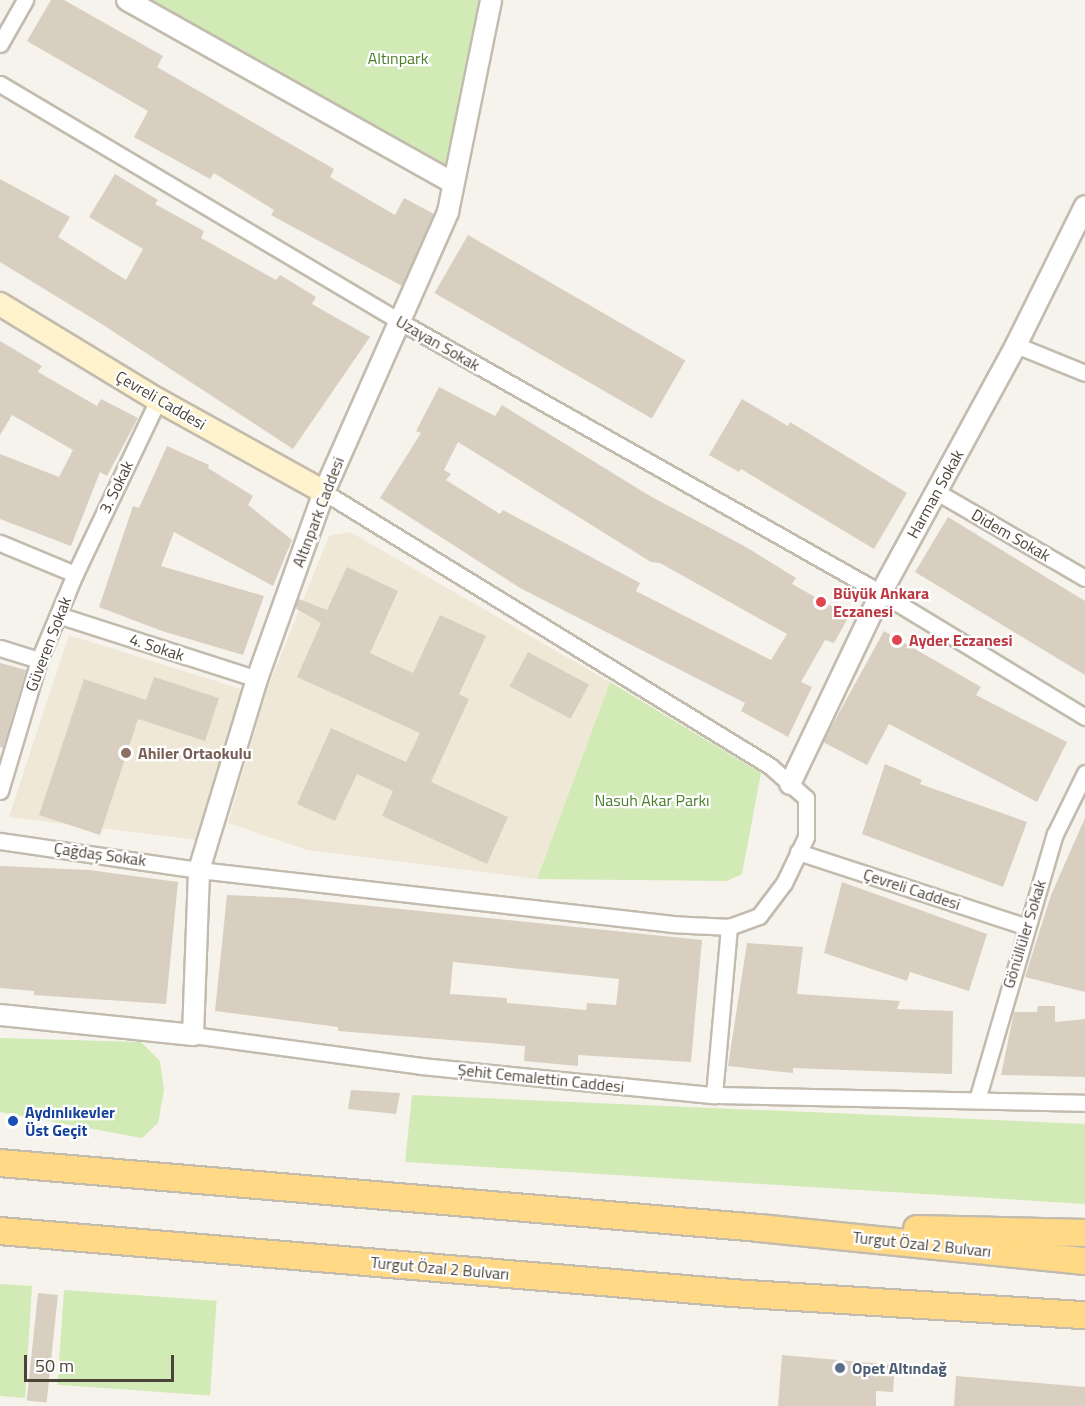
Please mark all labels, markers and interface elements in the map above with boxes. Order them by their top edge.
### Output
park label: Altınpark [368,48,428,68]
street label: Uzayan Sokak [393,311,483,375]
street label: Çevreli Caddesi [112,366,210,434]
street label: Harman Sokak [903,446,967,542]
street label: Altınpark Caddesi [288,454,348,570]
street label: 3. Sokak [95,457,137,517]
street label: Didem Sokak [968,505,1054,565]
place label: Büyük Ankara Eczanesi [833,583,929,621]
street label: Güveren Sokak [21,594,75,694]
marker: Büyük Ankara Eczanesi [814,595,828,609]
street label: 4. Sokak [127,629,187,665]
place label: Ayder Eczanesi [909,630,1013,650]
marker: Ayder Eczanesi [890,633,904,647]
place label: Ahiler Ortaokulu [138,743,252,763]
marker: Ahiler Ortaokulu [119,746,133,760]
park label: Nasuh Akar Parkı [594,790,710,810]
street label: Çağdaş Sokak [53,838,147,870]
street label: Çevreli Caddesi [861,864,963,914]
street label: Gönüllüler Sokak [998,877,1050,991]
street label: Şehit Cemalettin Caddesi [457,1060,625,1096]
place label: Aydınlıkevler Üst Geçit [25,1102,115,1140]
marker: Aydınlıkevler Üst Geçit [6,1114,20,1128]
street label: Turgut Özal 2 Bulvarı [852,1227,992,1261]
street label: Turgut Özal 2 Bulvarı [370,1252,510,1284]
scale bar [27,1343,177,1381]
text: 50 m [35,1352,74,1379]
place label: Opet Altındağ [852,1358,947,1378]
marker: Opet Altındağ [833,1361,847,1375]

